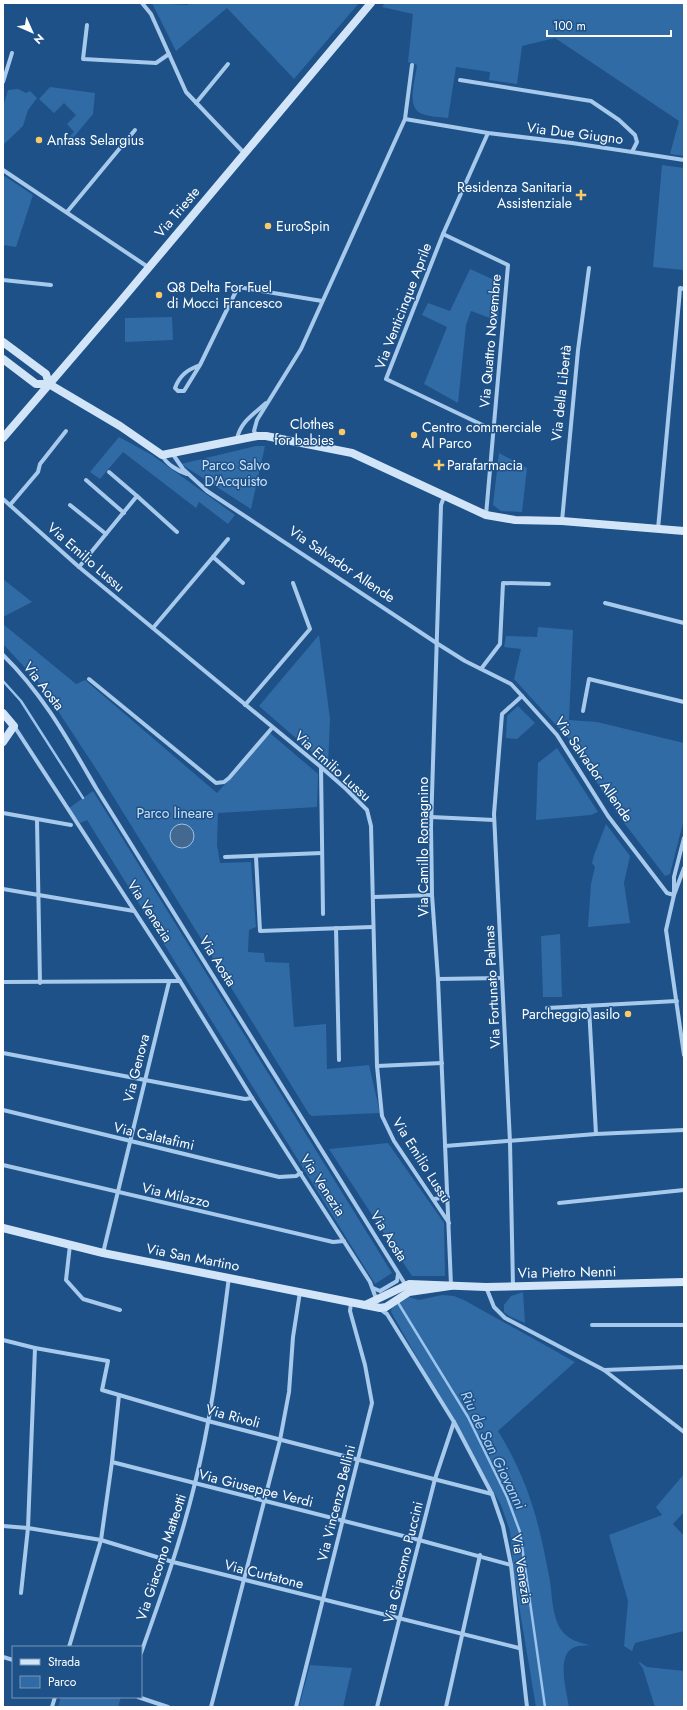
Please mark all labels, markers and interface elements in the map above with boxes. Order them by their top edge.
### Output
north arrow [12,12,52,52]
scale bar [547,12,671,38]
text: 100 m [553,17,586,35]
text: N [30,30,48,48]
street label: Via Due Giugno [526,117,625,149]
place label: Anfass Selargius [47,130,144,150]
marker: Anfass Selargius [34,135,44,145]
place label: Residenza Sanitaria Assistenziale [457,177,572,213]
street label: Via Trieste [150,182,204,242]
marker: Residenza Sanitaria Assistenziale [575,189,587,201]
place label: EuroSpin [276,216,330,236]
marker: EuroSpin [263,221,273,231]
street label: Via Venticinque Aprile [370,240,436,372]
street label: Via Quattro Novembre [474,273,506,409]
place label: Q8 Delta For Fuel di Mocci Francesco [167,277,283,313]
marker: Q8 Delta For Fuel di Mocci Francesco [154,290,164,300]
street label: Via della Libertà [546,344,576,442]
place label: Clothes for babies [274,414,334,450]
place label: Centro commerciale Al Parco [422,417,541,453]
marker: Clothes for babies [337,427,347,437]
marker: Centro commerciale Al Parco [409,430,419,440]
park label: Parco Salvo D'Acquisto [202,455,271,491]
place label: Parafarmacia [447,455,523,475]
marker: Parafarmacia [434,460,444,470]
street label: Via Emilio Lussu [43,518,129,596]
street label: Via Salvador Allende [285,521,399,607]
street label: Via Aosta [19,658,69,714]
street label: Via Salvador Allende [550,712,638,826]
street label: Via Emilio Lussu [290,726,376,806]
street label: Via Camillo Romagnino [413,777,433,917]
park label: Parco lineare [136,803,214,823]
street label: Via Venezia [122,876,178,946]
street label: Via Fortunato Palmas [479,925,505,1049]
street label: Via Aosta [195,932,241,990]
place label: Parcheggio asilo [522,1004,620,1024]
marker: Parcheggio asilo [623,1009,633,1019]
street label: Via Genova [118,1032,154,1104]
street label: Via Emilio Lussu [388,1114,456,1206]
street label: Via Calatafimi [112,1117,196,1155]
street label: Via Venezia [295,1150,351,1220]
street label: Via Milazzo [140,1177,212,1213]
street label: Via Aosta [366,1207,412,1265]
street label: Via San Martino [145,1238,242,1276]
street label: Via Pietro Nenni [518,1261,616,1283]
water label: Riu de San Giovanni [455,1387,531,1513]
street label: Via Rivoli [203,1399,263,1433]
street label: Via Vincenzo Bellini [312,1443,360,1563]
street label: Via Giuseppe Verdi [197,1464,315,1512]
street label: Via Giacomo Matteotti [131,1491,191,1623]
street label: Via Giacomo Puccini [378,1499,428,1625]
street label: Via Venezia [507,1533,537,1605]
street label: Via Curtatone [222,1554,306,1594]
legend [12,1646,142,1698]
text: Strada [48,1653,80,1671]
text: Parco [48,1673,77,1691]

